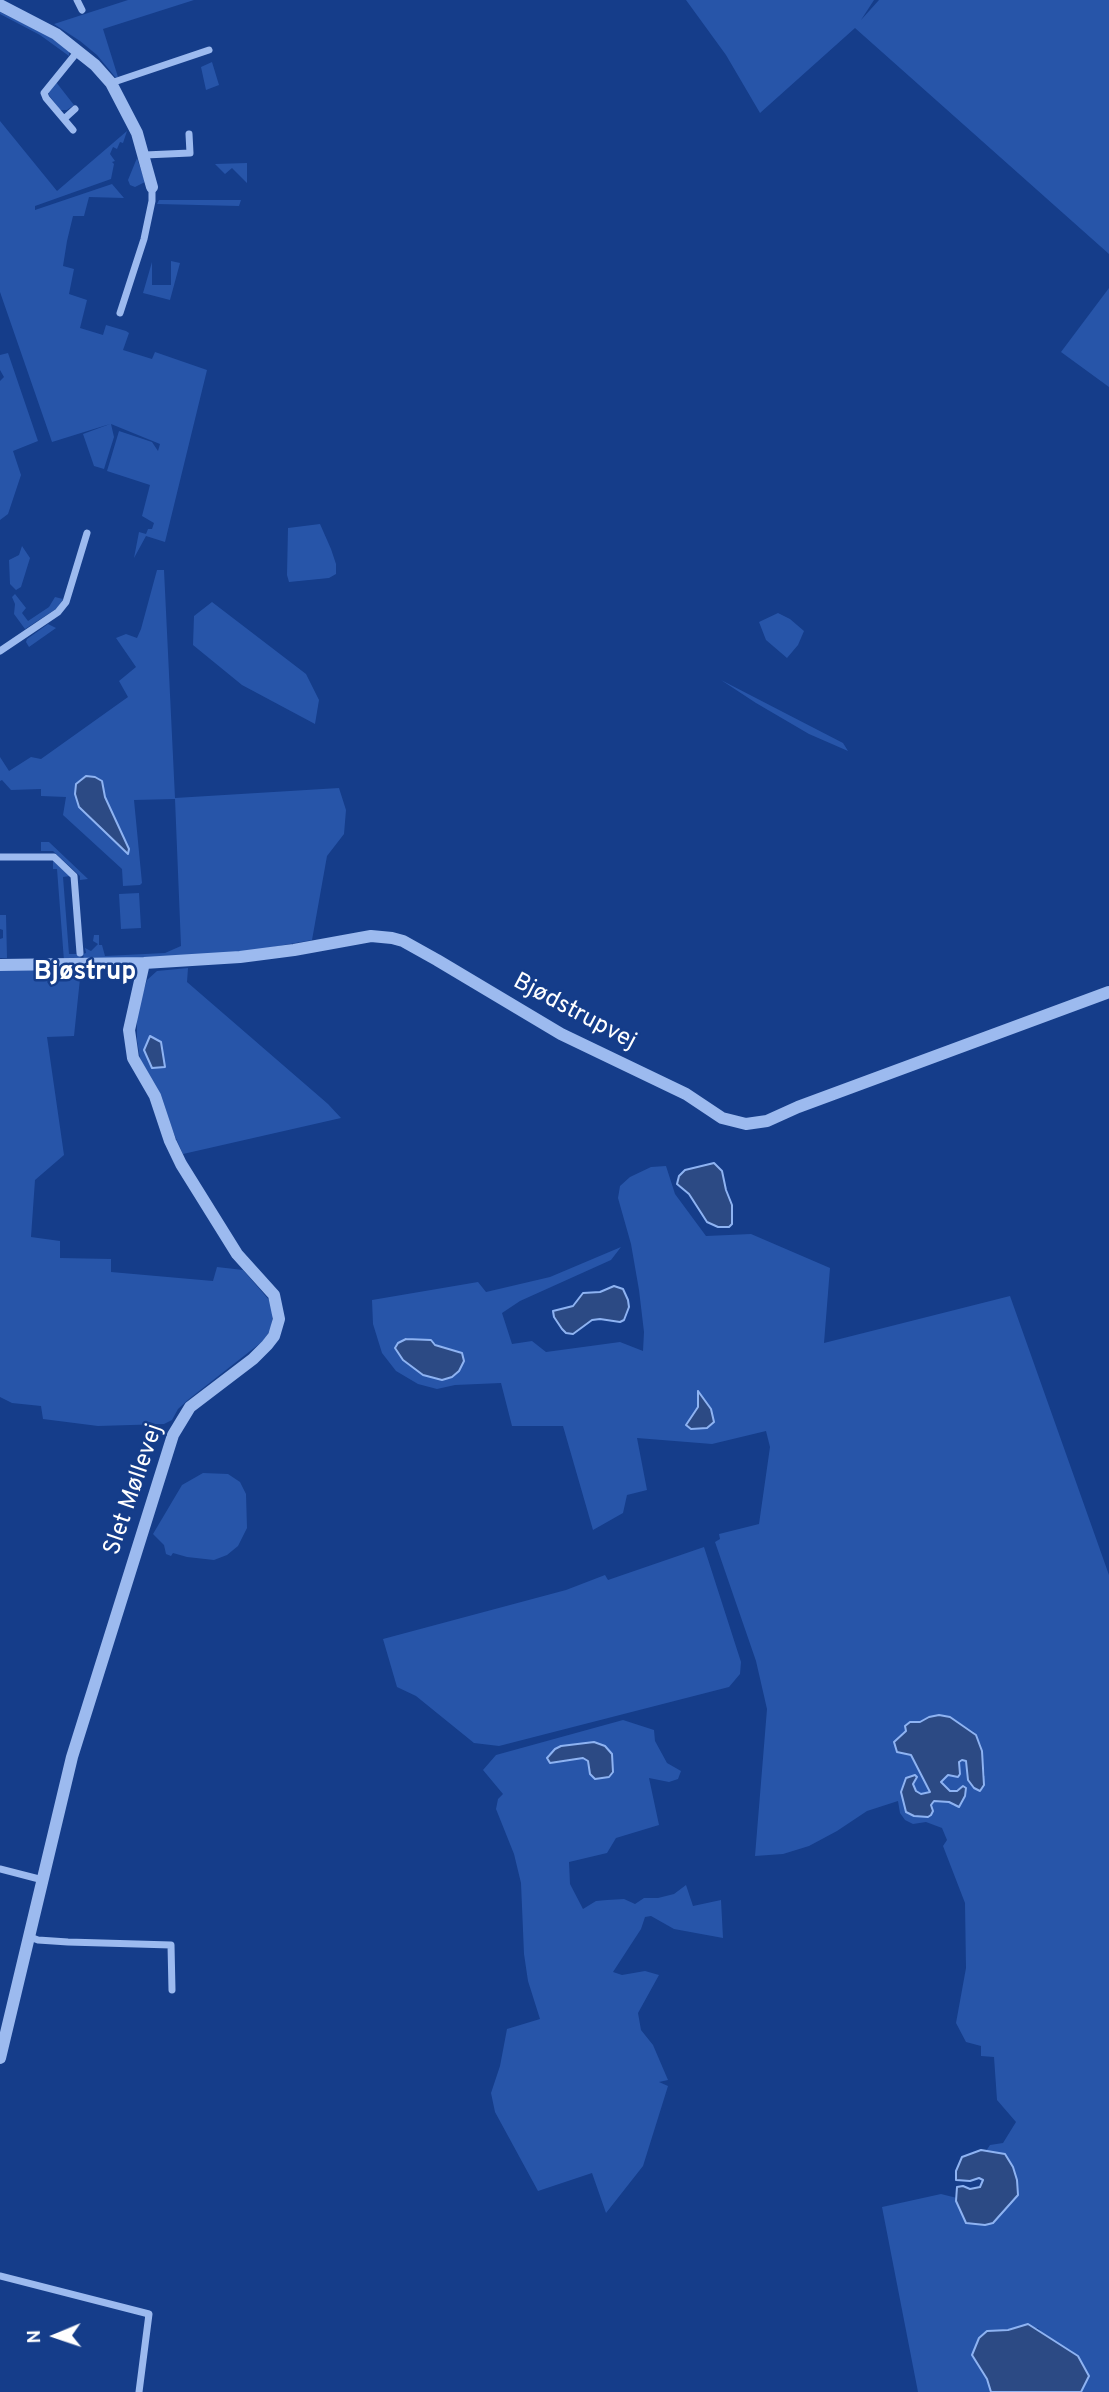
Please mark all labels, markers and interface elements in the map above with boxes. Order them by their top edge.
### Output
district label: Bjøstrup [34,958,136,990]
street label: Bjødstrupvej [507,968,641,1058]
street label: Slet Møllevej [99,1421,171,1559]
north arrow [21,2301,91,2371]
text: N [23,2329,47,2344]

